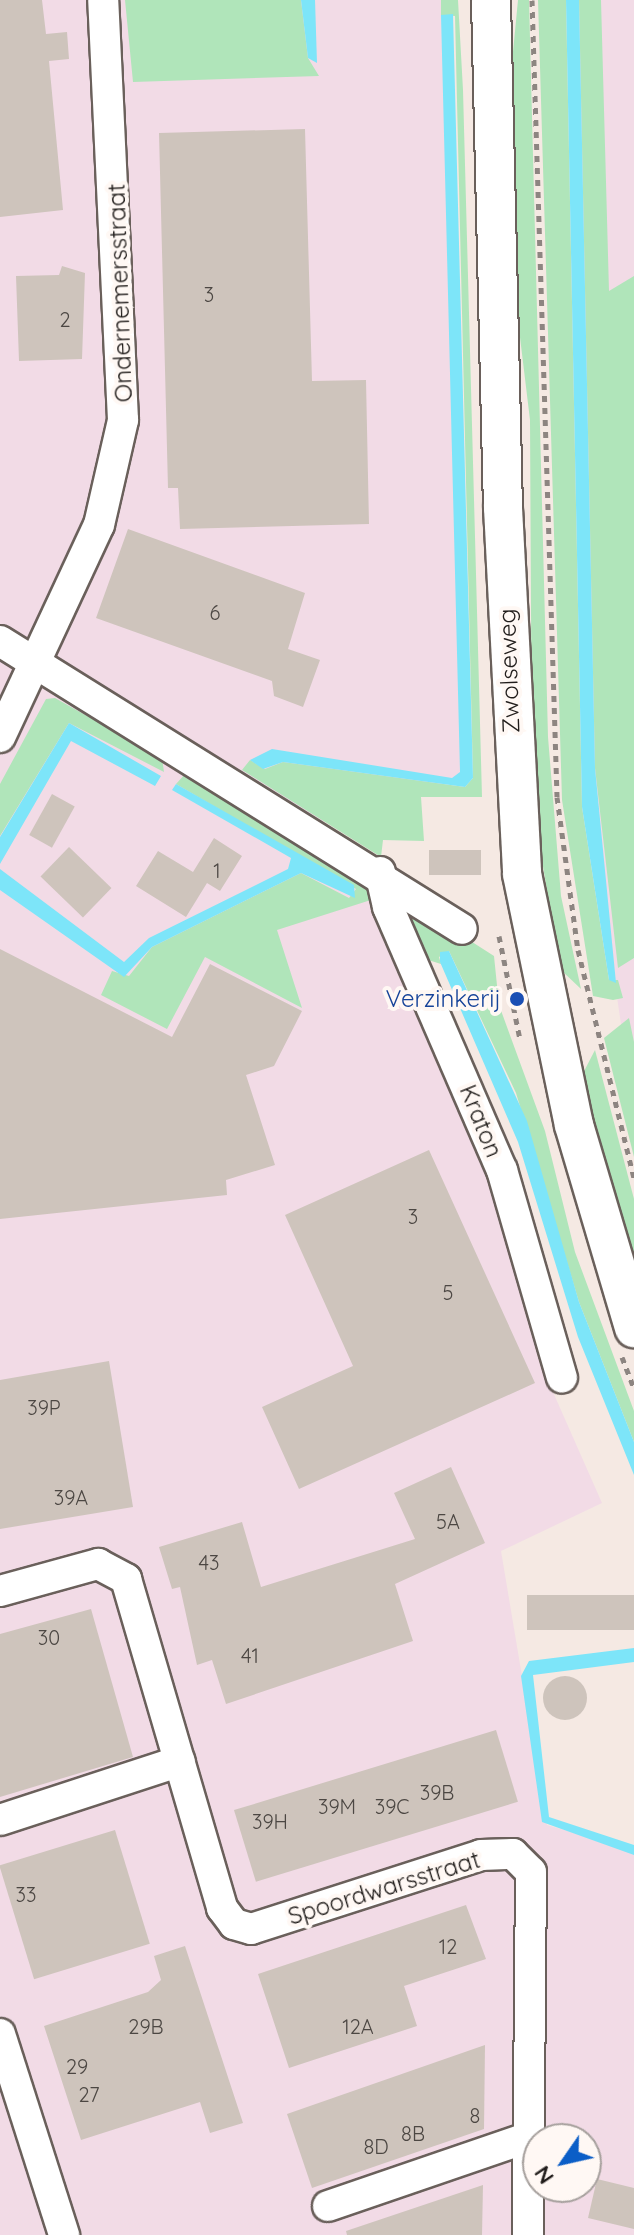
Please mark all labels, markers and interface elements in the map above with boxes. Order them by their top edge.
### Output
street label: Ondernemersstraat [102,183,138,403]
house number: 3 [204,282,214,306]
house number: 2 [59,307,71,331]
house number: 6 [210,600,220,624]
street label: Zwolseweg [492,608,526,734]
house number: 1 [213,858,221,882]
place label: Verzinkerij [386,985,501,1013]
marker: Verzinkerij [508,990,526,1008]
street label: Kraton [453,1080,509,1162]
house number: 3 [408,1204,418,1228]
house number: 5 [443,1280,453,1304]
house number: 39P [27,1395,61,1419]
house number: 39A [54,1485,88,1509]
house number: 5A [436,1509,460,1533]
house number: 43 [198,1550,220,1574]
house number: 30 [38,1625,60,1649]
house number: 41 [241,1643,259,1667]
house number: 39B [420,1780,454,1804]
house number: 39M [318,1794,356,1818]
house number: 39C [375,1794,409,1818]
house number: 39H [252,1809,288,1833]
street label: Spoordwarsstraat [285,1845,483,1931]
house number: 33 [16,1882,36,1906]
house number: 12 [439,1934,457,1958]
house number: 29B [128,2014,164,2038]
house number: 12A [342,2014,374,2038]
house number: 29 [66,2054,88,2078]
house number: 27 [79,2082,99,2106]
house number: 8 [470,2103,480,2127]
house number: 8B [401,2121,425,2145]
north arrow [522,2123,602,2203]
house number: 8D [363,2134,389,2158]
text: N [528,2161,560,2190]

